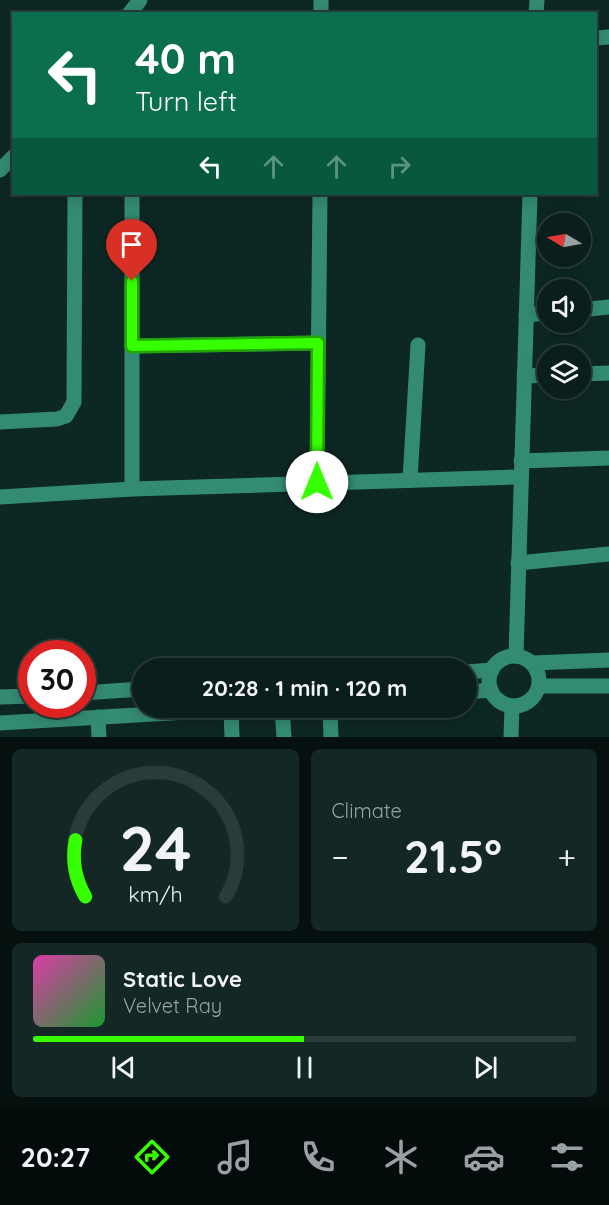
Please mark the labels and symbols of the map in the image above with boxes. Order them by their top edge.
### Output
north arrow [537,213,591,267]
pin [106,219,157,281]
position arrow [285,450,349,514]
speed limit sign: 30 [18,640,96,718]

